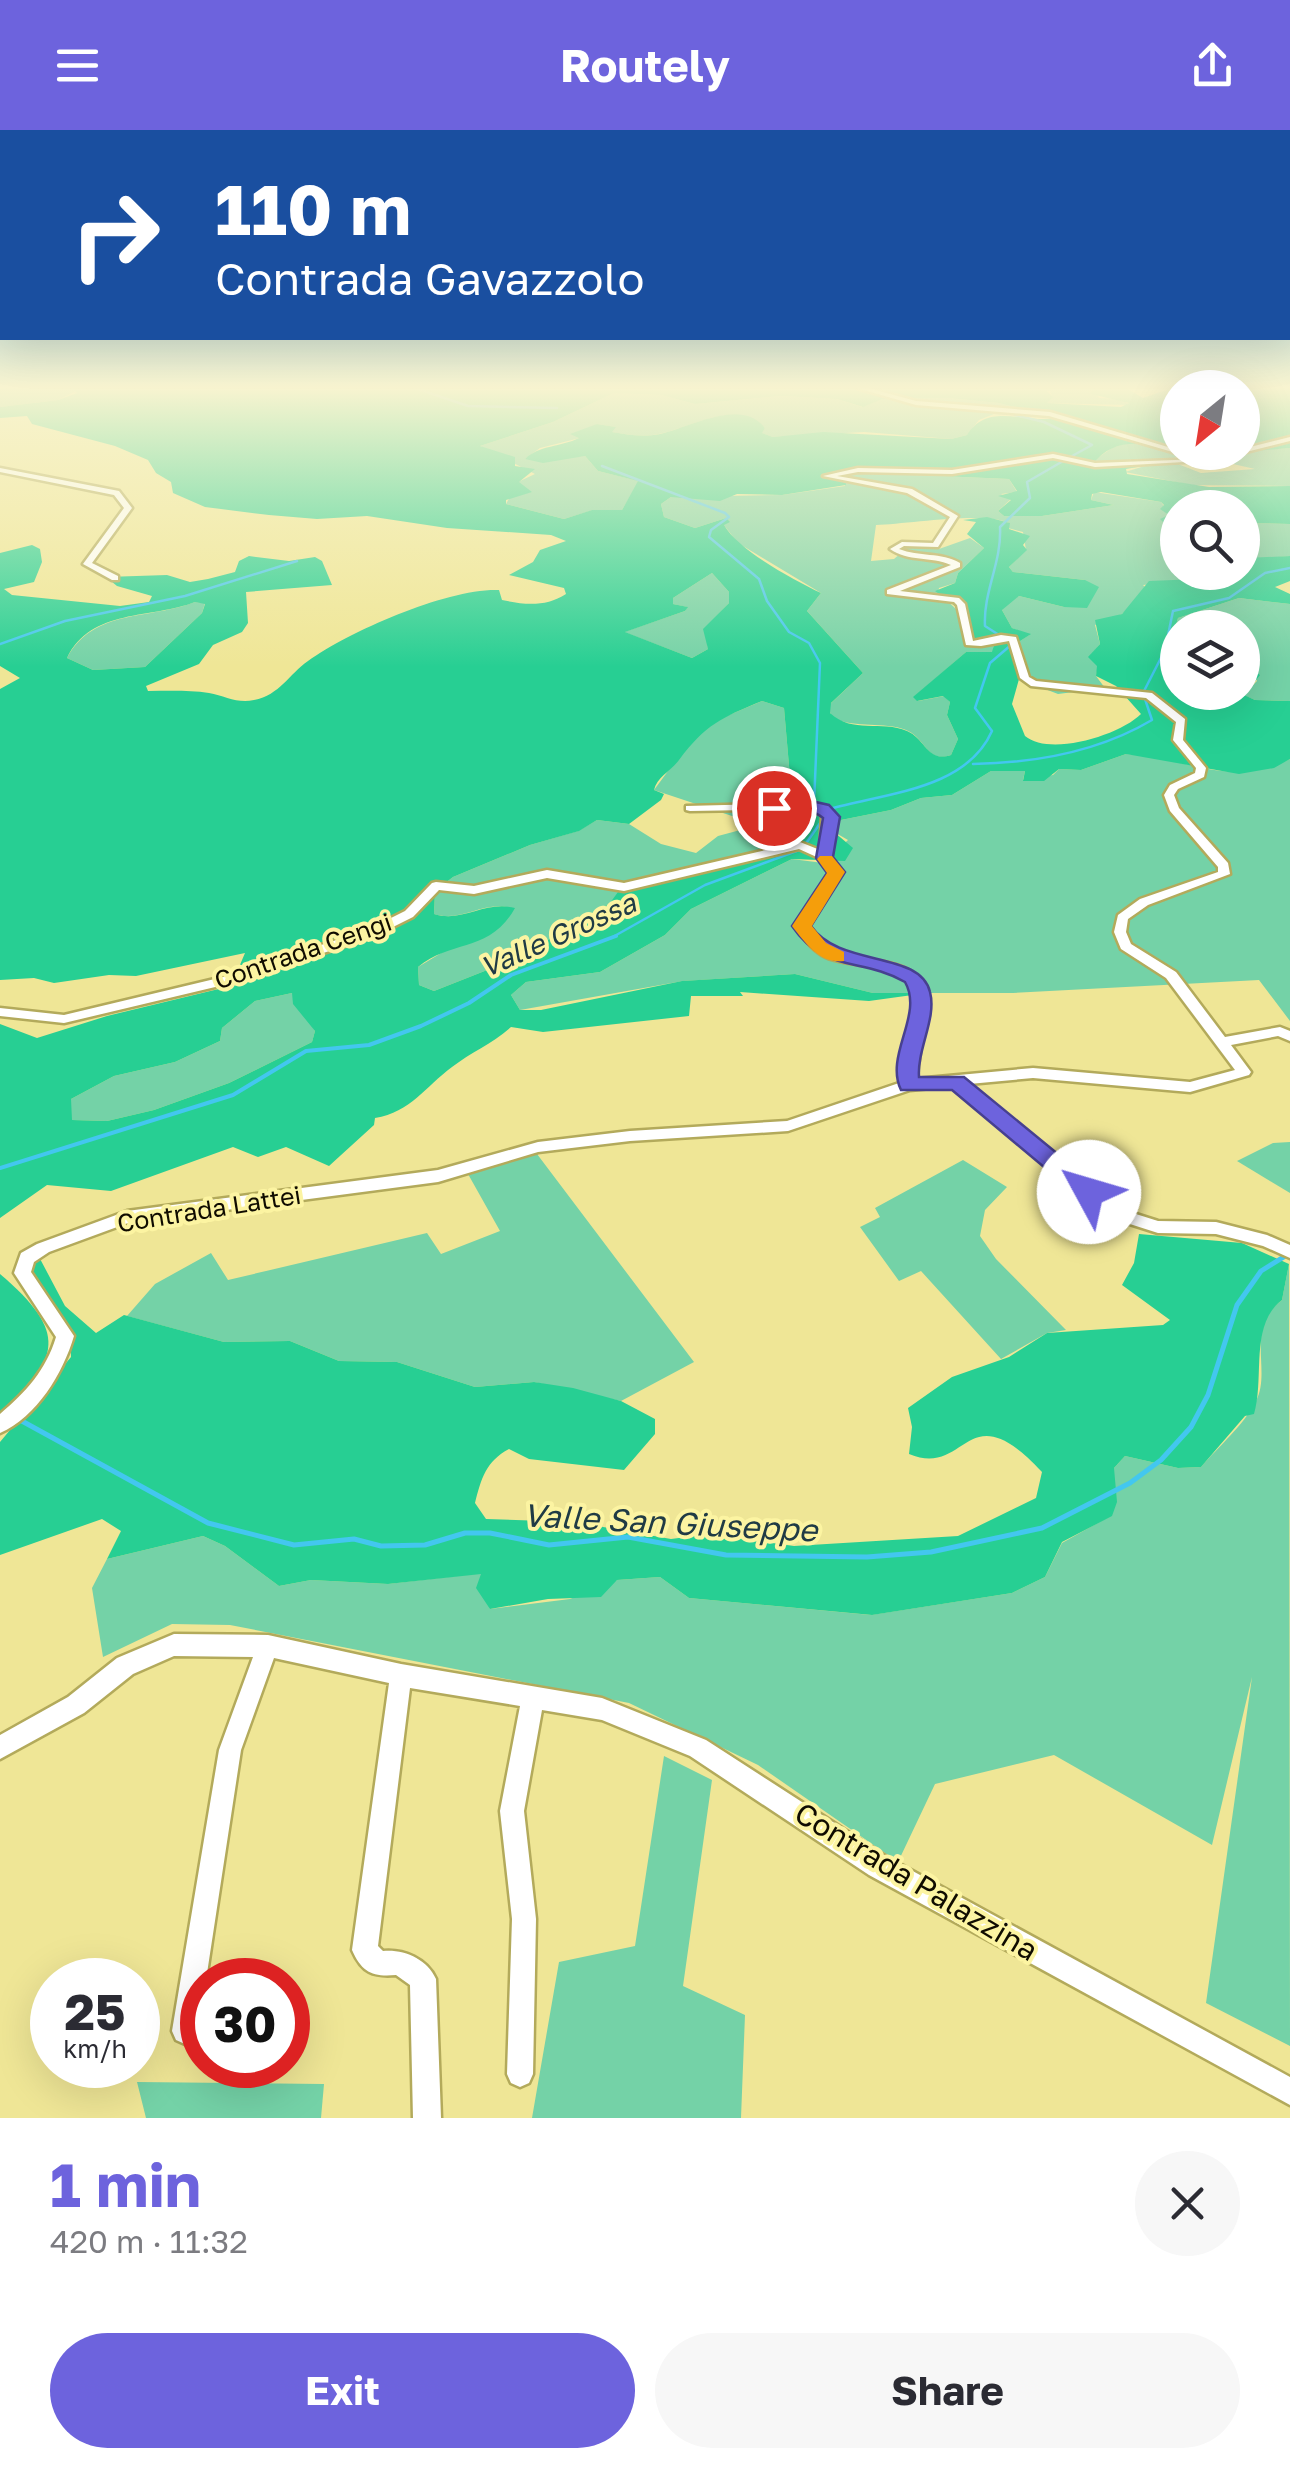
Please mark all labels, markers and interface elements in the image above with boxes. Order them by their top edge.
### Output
icon: menu [50,38,105,93]
text: Routely [560,38,730,92]
icon: share [1185,38,1240,93]
text: 110 m [215,166,411,250]
icon: right [50,170,180,300]
text: Contrada Gavazzolo [215,251,645,305]
north arrow [1160,370,1260,470]
map controls [1160,370,1260,710]
button: search [1160,490,1260,590]
button: layers [1160,610,1260,710]
pin [732,766,817,851]
icon: arrive [747,781,802,836]
water label: Valle Grossa [475,885,642,983]
street label: Contrada Cengi [210,906,396,995]
position arrow [1037,1140,1141,1244]
street label: Contrada Lattei [115,1179,303,1238]
water label: Valle San Giuseppe [522,1495,821,1549]
street label: Contrada Palazzina [789,1794,1045,1968]
speed limit sign: 30 [180,1958,310,2088]
text: 25 [64,1981,125,2041]
text: km/h [63,2033,127,2064]
text: 1 min [50,2148,201,2220]
button: close [1135,2151,1240,2256]
text: 420 m · 11:32 [50,2222,248,2260]
button: Exit [50,2333,635,2448]
button: Share [655,2333,1240,2448]

